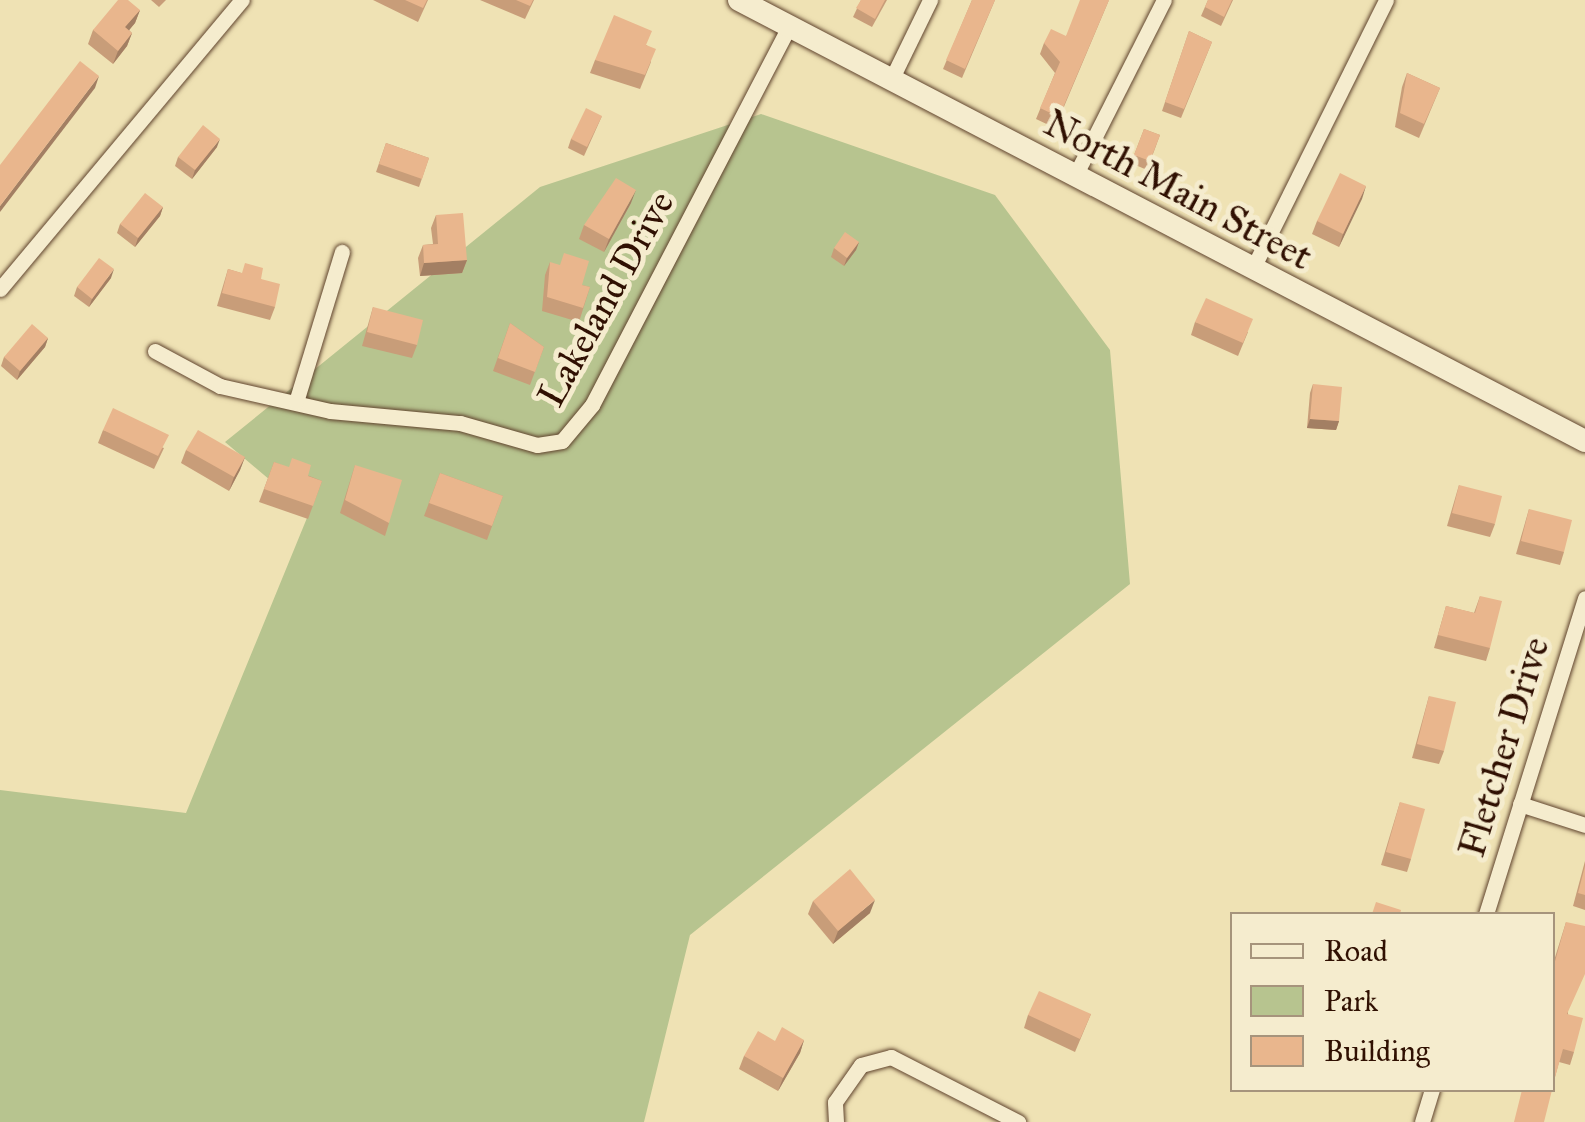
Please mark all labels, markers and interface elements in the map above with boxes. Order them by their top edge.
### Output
street label: North Main Street [1036,100,1320,280]
street label: Lakeland Drive [528,183,684,415]
street label: Fletcher Drive [1449,632,1559,862]
legend [1230,912,1555,1092]
text: Road [1324,933,1388,969]
text: Park [1324,983,1378,1019]
text: Building [1324,1033,1430,1069]

